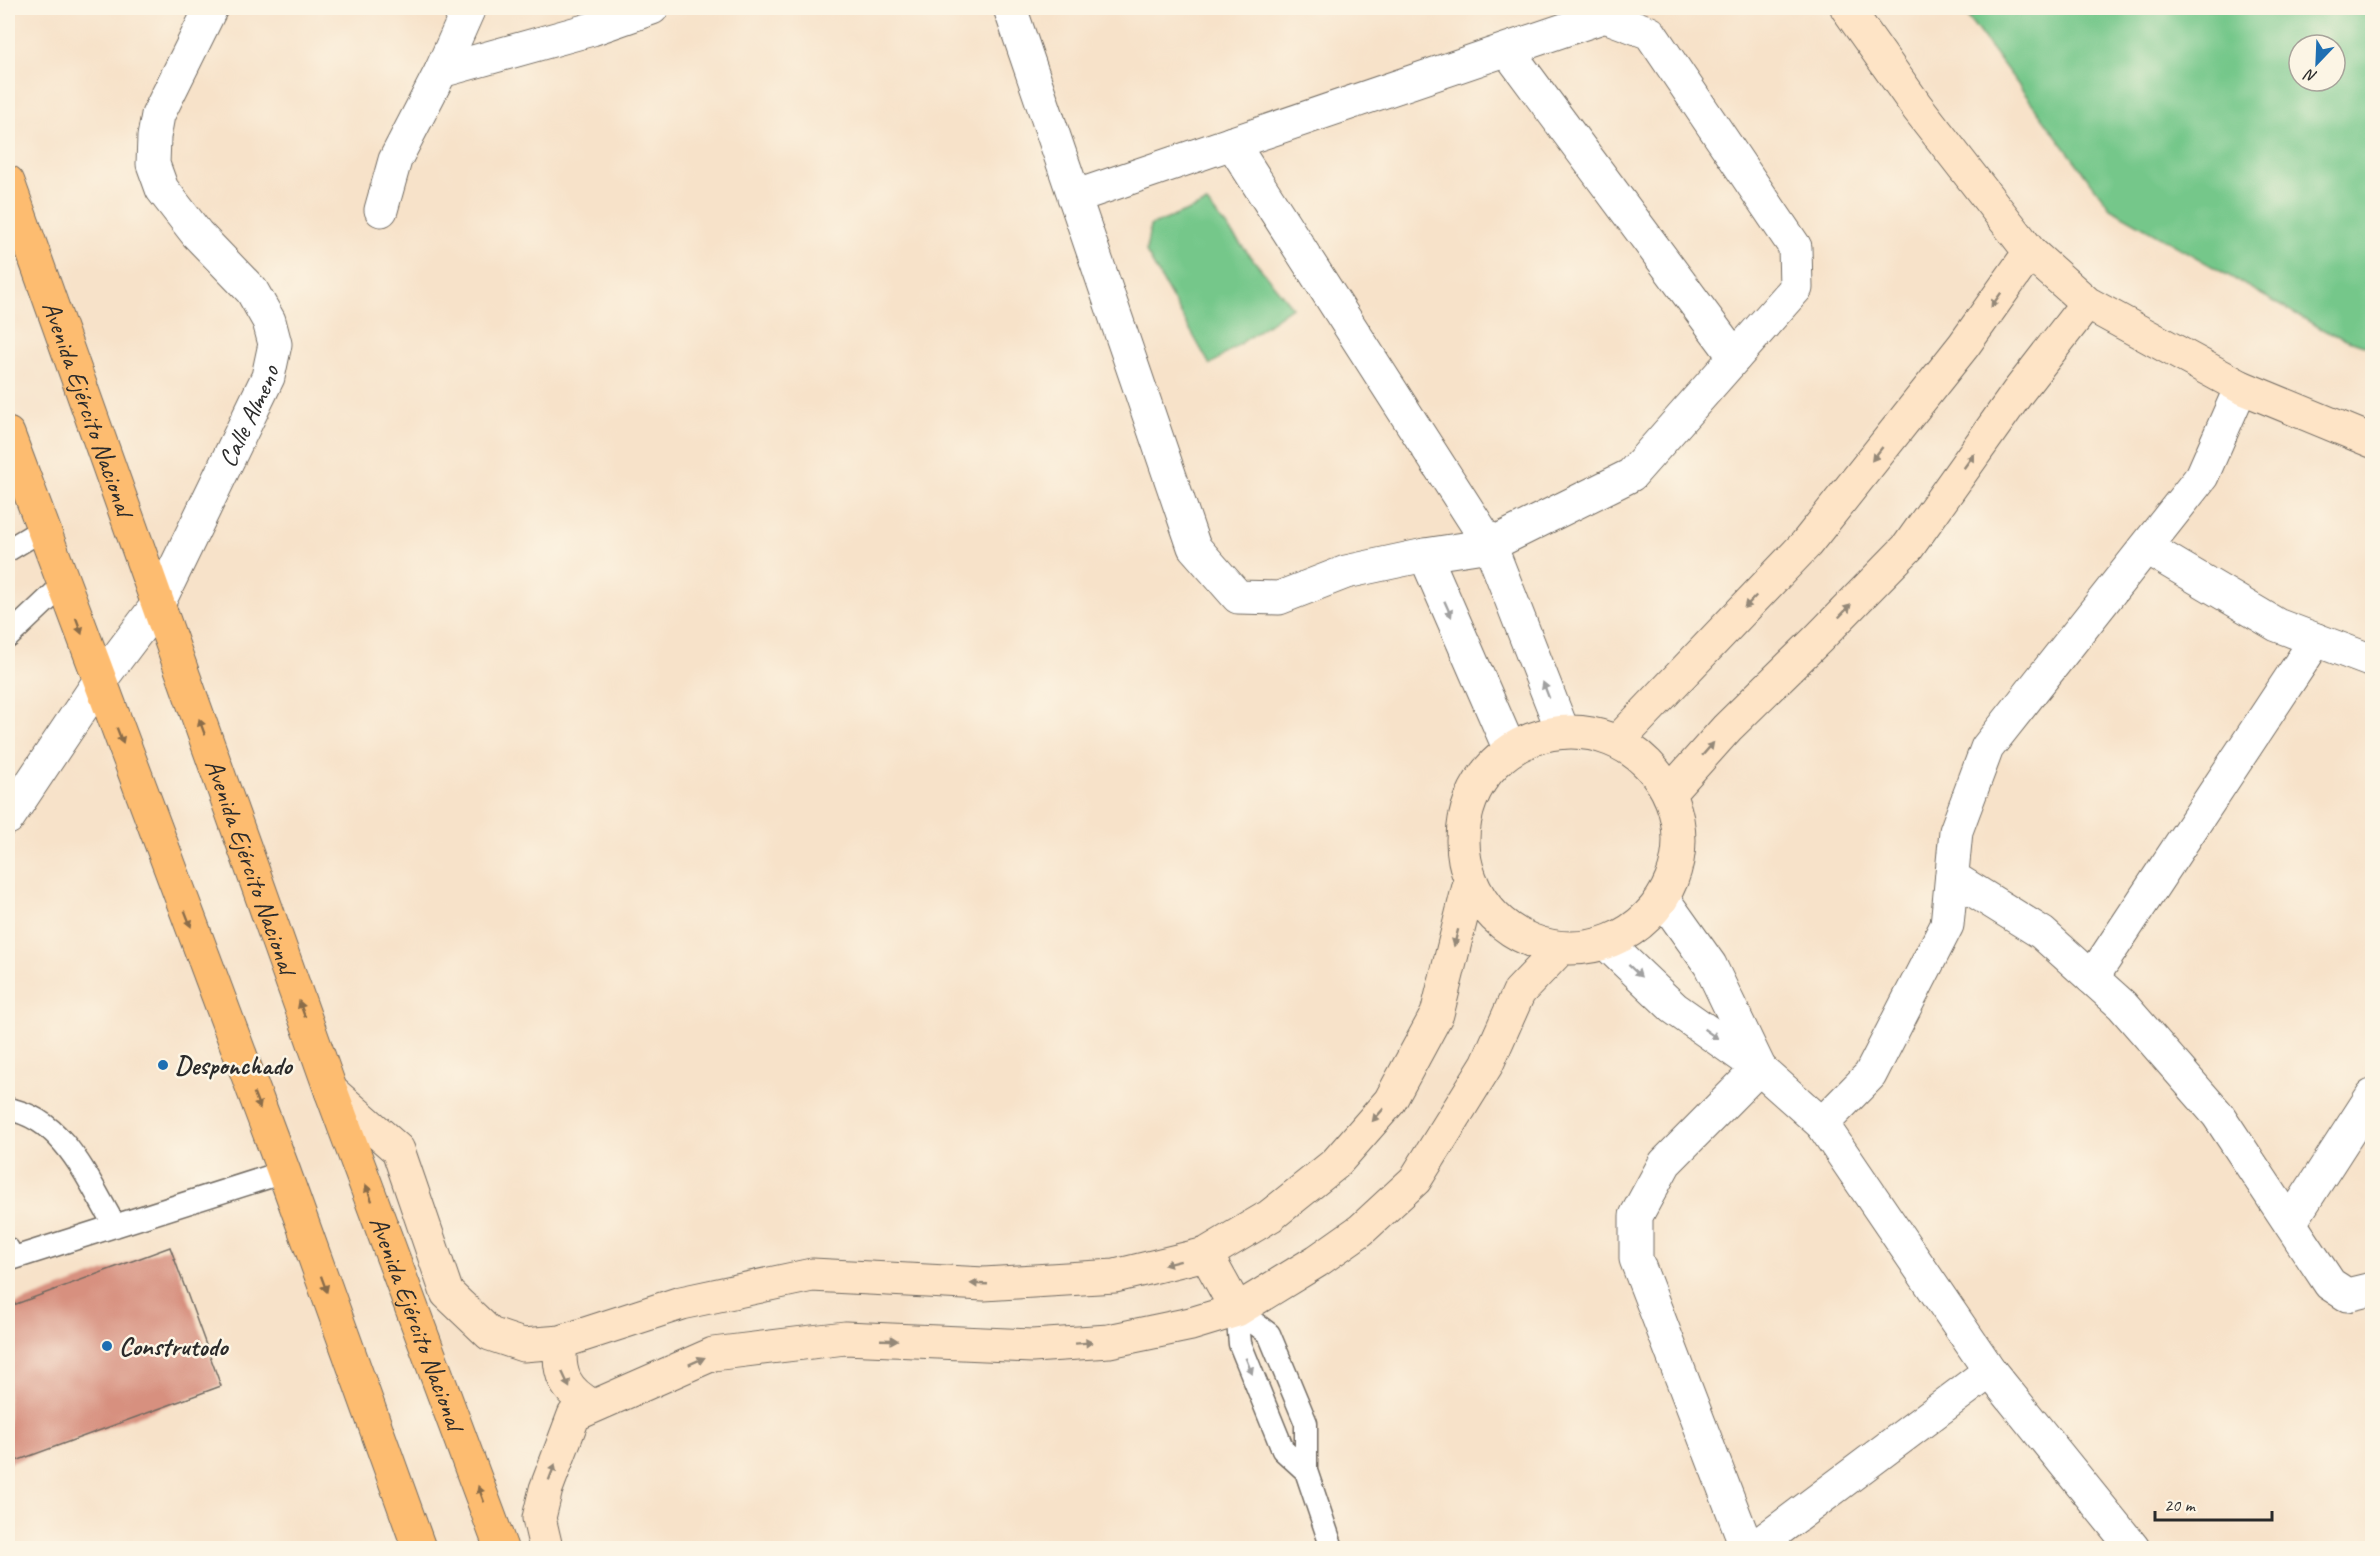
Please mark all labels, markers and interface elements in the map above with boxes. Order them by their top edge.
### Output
north arrow [2287,33,2347,93]
text: N [2300,64,2320,87]
one-way arrow [1990,291,2002,307]
street label: Avenida Ejército Nacional [35,297,143,524]
street label: Calle Almeno [211,362,287,473]
one-way arrow [1872,447,1884,462]
one-way arrow [1963,453,1974,469]
one-way arrow [1744,595,1758,609]
one-way arrow [1444,600,1453,617]
one-way arrow [1838,604,1852,619]
one-way arrow [74,618,84,636]
one-way arrow [1541,681,1550,699]
one-way arrow [196,718,206,736]
one-way arrow [115,727,125,745]
one-way arrow [1701,742,1714,757]
street label: Avenida Ejército Nacional [197,755,305,982]
one-way arrow [184,910,194,928]
one-way arrow [1450,929,1460,948]
one-way arrow [1628,964,1642,978]
one-way arrow [297,1000,307,1018]
one-way arrow [1703,1028,1719,1040]
place label: Desponchado [175,1049,293,1082]
marker: Desponchado [156,1058,170,1072]
one-way arrow [252,1093,262,1111]
one-way arrow [1372,1107,1385,1122]
one-way arrow [364,1184,373,1202]
street label: Avenida Ejército Nacional [362,1212,473,1439]
one-way arrow [1163,1258,1181,1268]
one-way arrow [320,1276,330,1294]
one-way arrow [969,1279,988,1288]
place label: Construtodo [119,1330,229,1363]
one-way arrow [880,1336,899,1345]
one-way arrow [1075,1338,1094,1348]
marker: Construtodo [100,1339,114,1353]
one-way arrow [688,1356,706,1366]
one-way arrow [1245,1357,1254,1375]
one-way arrow [560,1371,570,1389]
one-way arrow [548,1462,558,1480]
one-way arrow [475,1484,485,1502]
scale bar [2155,1484,2272,1522]
text: 20 m [2164,1494,2197,1516]

